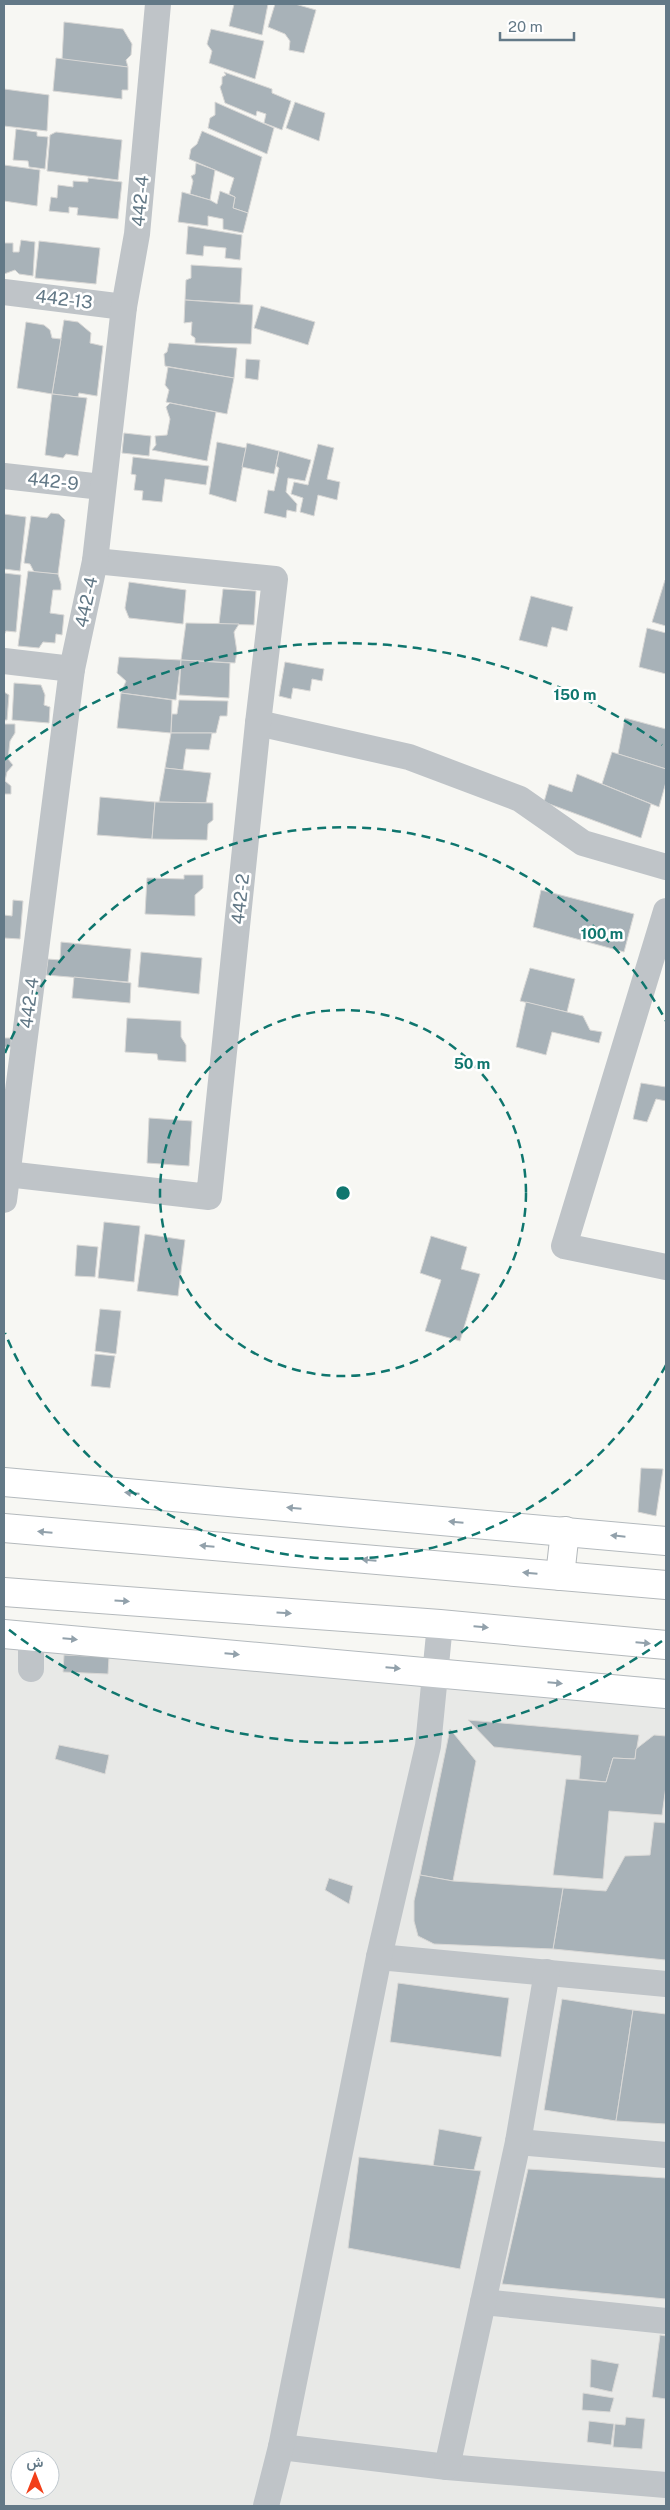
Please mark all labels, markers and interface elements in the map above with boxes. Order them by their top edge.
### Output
scale bar [500,10,574,42]
text: 20 m [508,18,543,35]
street label: 442-4 [127,174,153,228]
street label: 442-13 [34,285,94,313]
street label: 442-9 [26,468,80,494]
street label: 442-4 [70,575,102,629]
text: 150 m [553,686,597,703]
street label: 442-2 [227,873,253,925]
text: 100 m [581,925,623,942]
street label: 442-4 [15,976,43,1030]
text: 50 m [454,1055,490,1072]
centre of rings [334,1184,352,1202]
one-way arrow [124,1489,140,1497]
one-way arrow [286,1503,302,1511]
one-way arrow [448,1518,464,1526]
one-way arrow [37,1527,53,1535]
one-way arrow [609,1532,625,1540]
one-way arrow [198,1541,214,1549]
one-way arrow [360,1555,376,1563]
one-way arrow [522,1569,538,1577]
one-way arrow [114,1597,130,1605]
one-way arrow [277,1609,293,1617]
one-way arrow [473,1624,489,1632]
one-way arrow [62,1635,78,1643]
one-way arrow [635,1639,651,1647]
one-way arrow [224,1650,240,1658]
one-way arrow [386,1664,402,1672]
one-way arrow [548,1679,564,1687]
north arrow [10,2450,60,2500]
text: ش [27,2454,44,2471]

